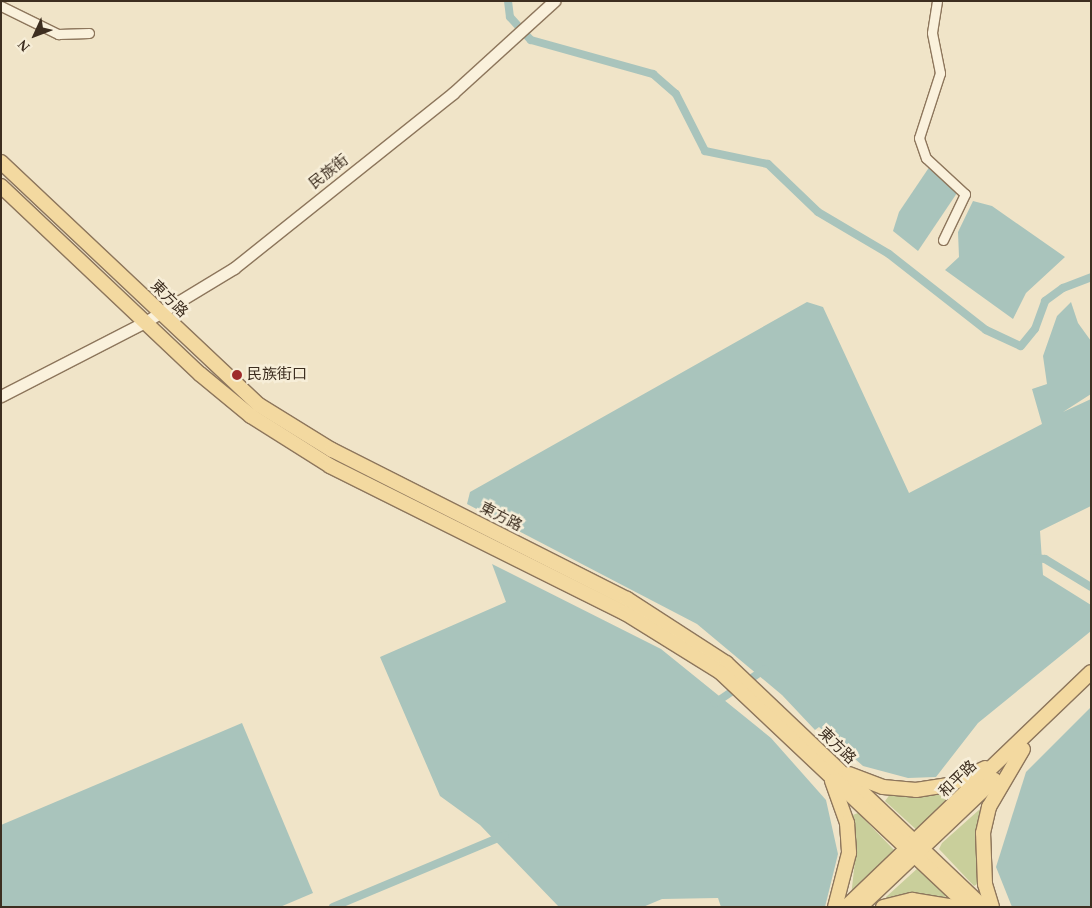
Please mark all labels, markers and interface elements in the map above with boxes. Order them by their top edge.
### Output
north arrow [10,10,60,60]
text: N [15,37,33,54]
street label: 民族街 [306,151,352,193]
street label: 東方路 [147,277,191,321]
place label: 民族街口 [247,366,307,384]
marker: 民族街口 [231,369,243,381]
street label: 東方路 [477,499,525,535]
street label: 東方路 [815,724,859,768]
street label: 和平路 [936,757,980,801]

